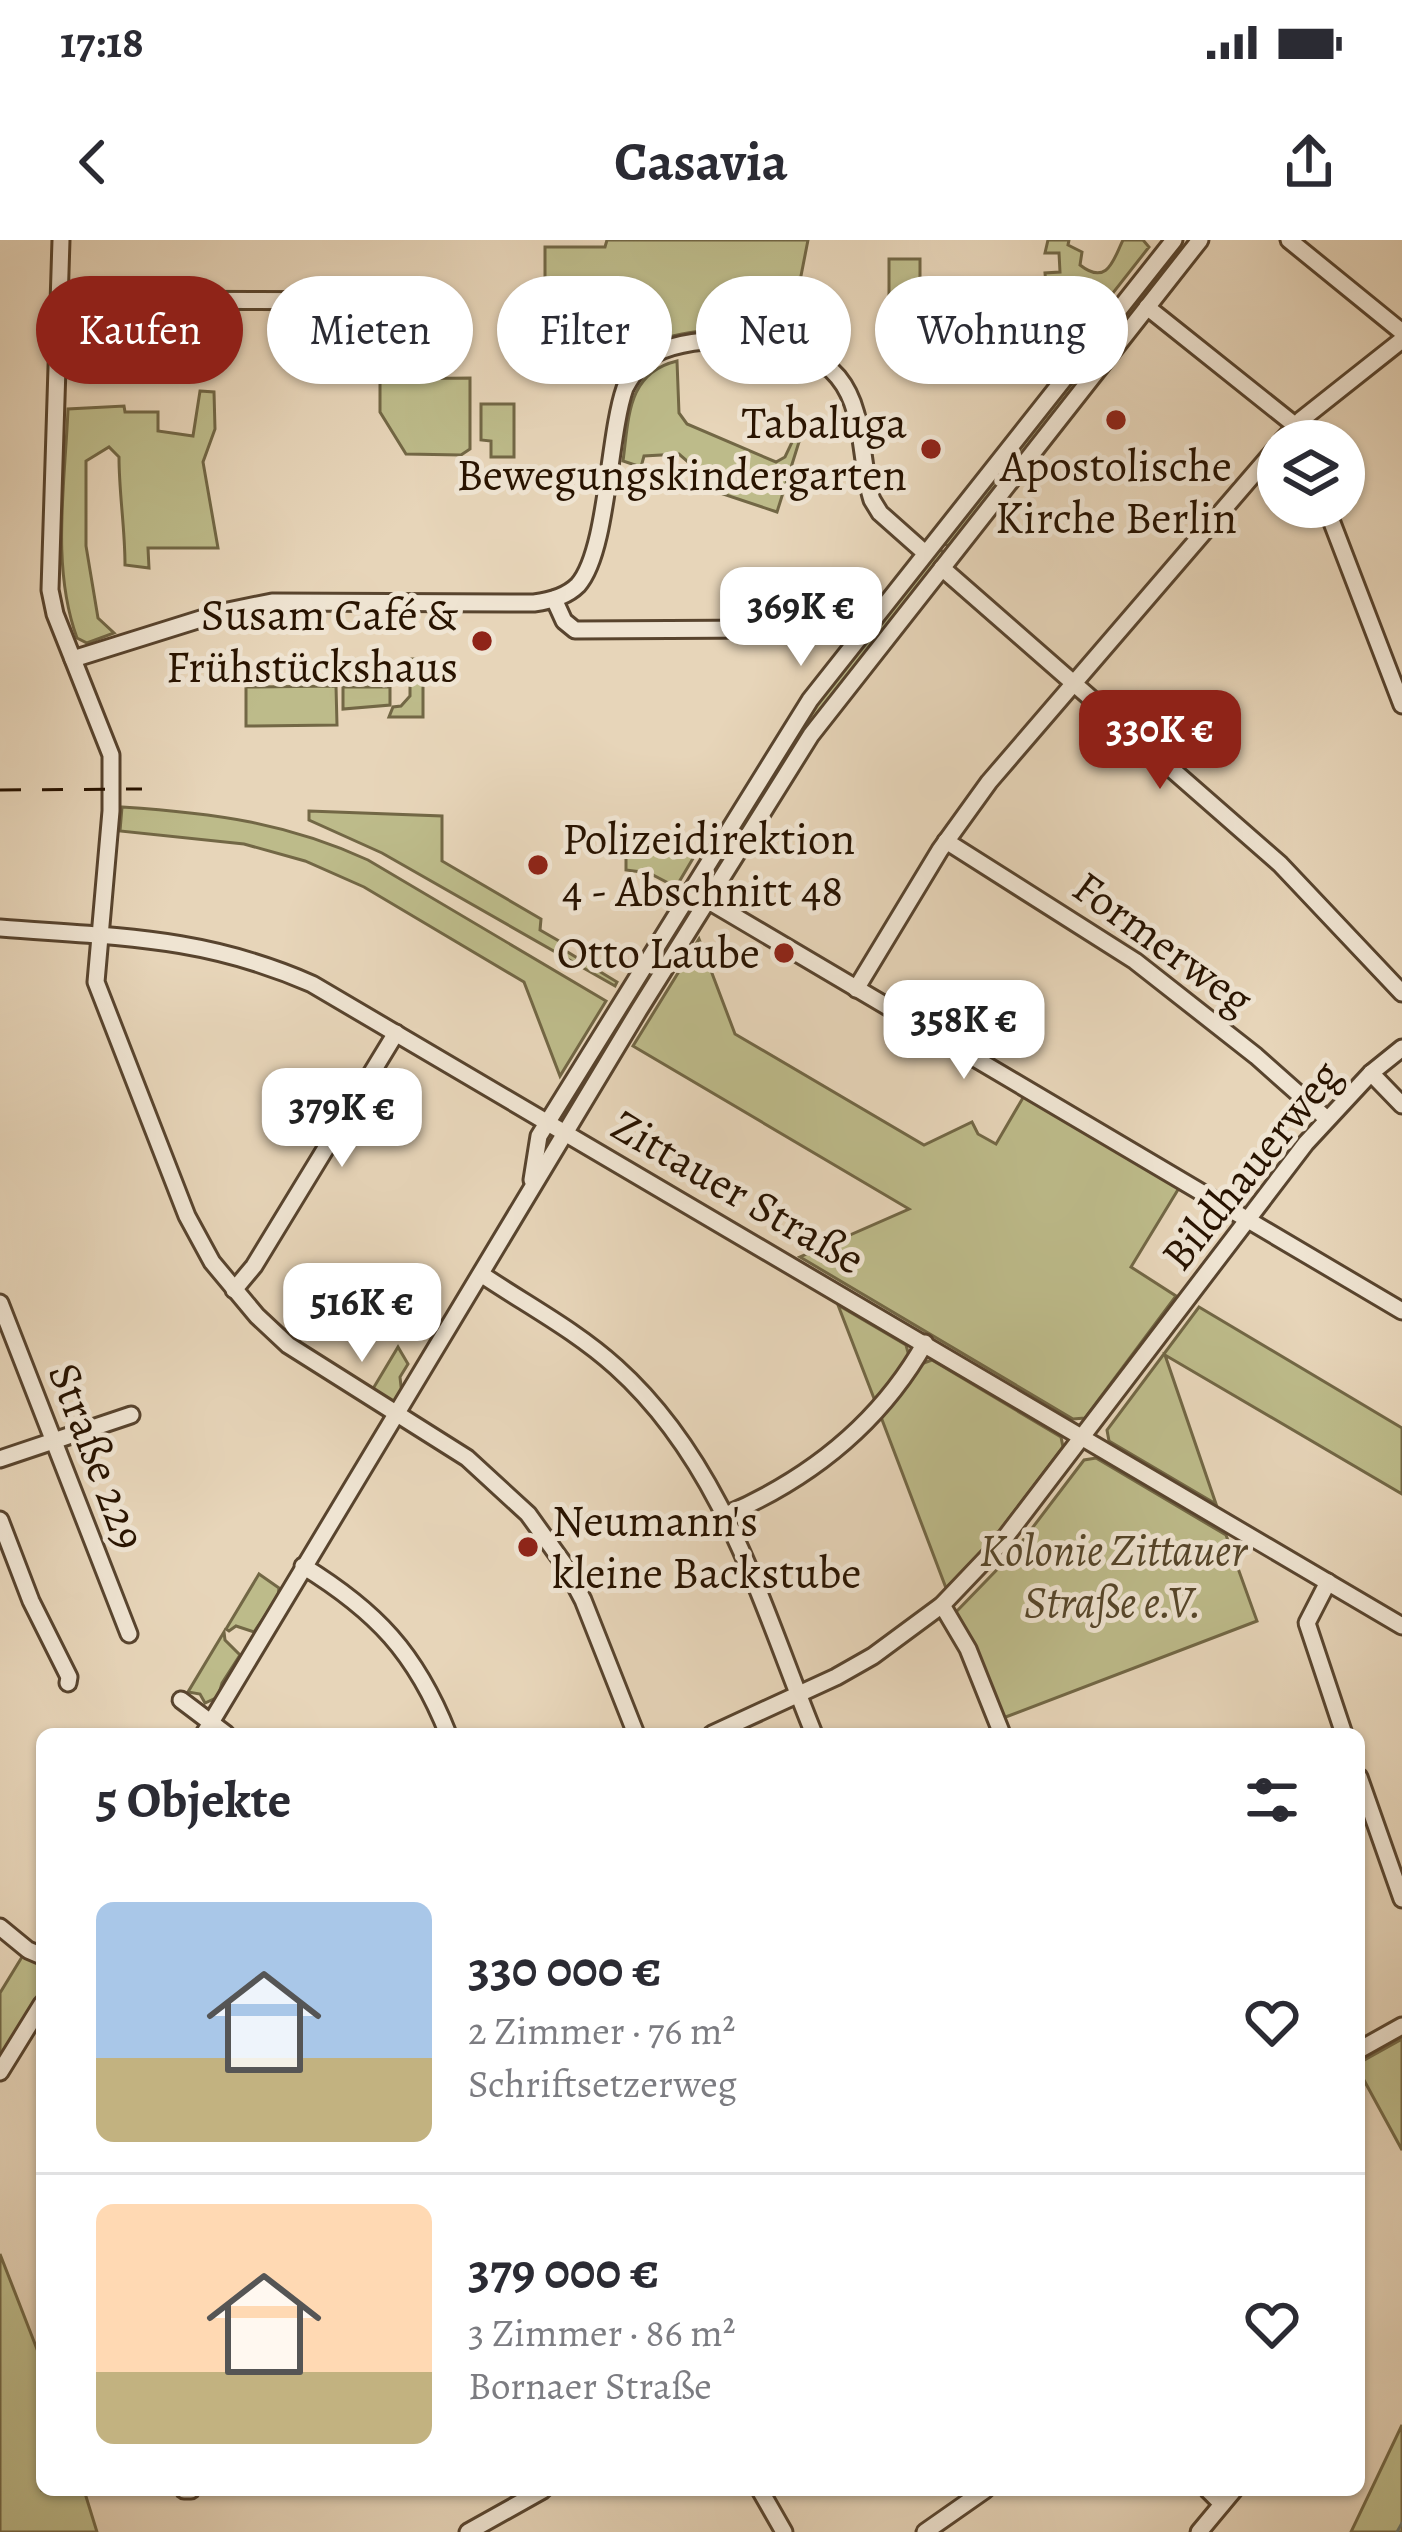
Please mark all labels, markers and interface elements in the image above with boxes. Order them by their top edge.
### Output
text: 17:18 [60,11,144,73]
text: Casavia [614,125,788,199]
icon: back [60,129,126,195]
icon: share [1276,129,1342,195]
chip: Kaufen [36,276,243,384]
chip: Mieten [267,276,473,384]
chip: Filter [497,276,672,384]
chip: Neu [696,276,851,384]
chip: Wohnung [875,276,1128,384]
place label: Tabaluga Bewegungskindergarten [456,392,907,506]
marker: Apostolische Kirche Berlin [1103,407,1129,433]
map controls [1257,420,1365,528]
button: layers [1257,420,1365,528]
place label: Apostolische Kirche Berlin [995,435,1237,549]
marker: Tabaluga Bewegungskindergarten [918,436,944,462]
pin: 369K € [703,567,899,669]
text: 369K € [747,579,855,632]
place label: Susam Café & Frühstückshaus [166,584,458,698]
marker: Susam Café & Frühstückshaus [469,628,495,654]
pin: 330K € [1062,690,1258,792]
text: 330K € [1106,702,1214,755]
place label: Polizeidirektion 4 - Abschnitt 48 [562,808,855,922]
marker: Polizeidirektion 4 - Abschnitt 48 [525,852,551,878]
street label: Formerweg [1060,856,1266,1030]
place label: Otto Laube [557,922,760,984]
marker: Otto Laube [771,940,797,966]
pin: 358K € [866,980,1062,1082]
text: 358K € [911,992,1017,1045]
street label: Bildhauerweg [1147,1046,1355,1284]
pin: 379K € [244,1068,440,1170]
text: 379K € [289,1080,395,1133]
street label: Zittauer Straße [600,1094,876,1290]
pin: 516K € [264,1263,460,1365]
text: 516K € [310,1275,414,1328]
street label: Straße 229 [33,1354,161,1558]
place label: Neumann's kleine Backstube [552,1490,862,1604]
park label: Kolonie Zittauer Straße e.V. [979,1519,1248,1633]
marker: Neumann's kleine Backstube [515,1534,541,1560]
text: 5 Objekte [96,1765,291,1835]
icon: filters [1239,1767,1305,1833]
text: 330 000 € [468,1934,662,2004]
icon: home [192,1950,336,2094]
icon: heart [1239,1989,1305,2055]
text: 2 Zimmer · 76 m² [468,2004,735,2057]
text: Schriftsetzerweg [468,2057,737,2110]
text: 379 000 € [468,2236,659,2306]
icon: home [192,2252,336,2396]
icon: heart [1239,2291,1305,2357]
text: 3 Zimmer · 86 m² [468,2306,736,2359]
text: Bornaer Straße [468,2359,712,2412]

